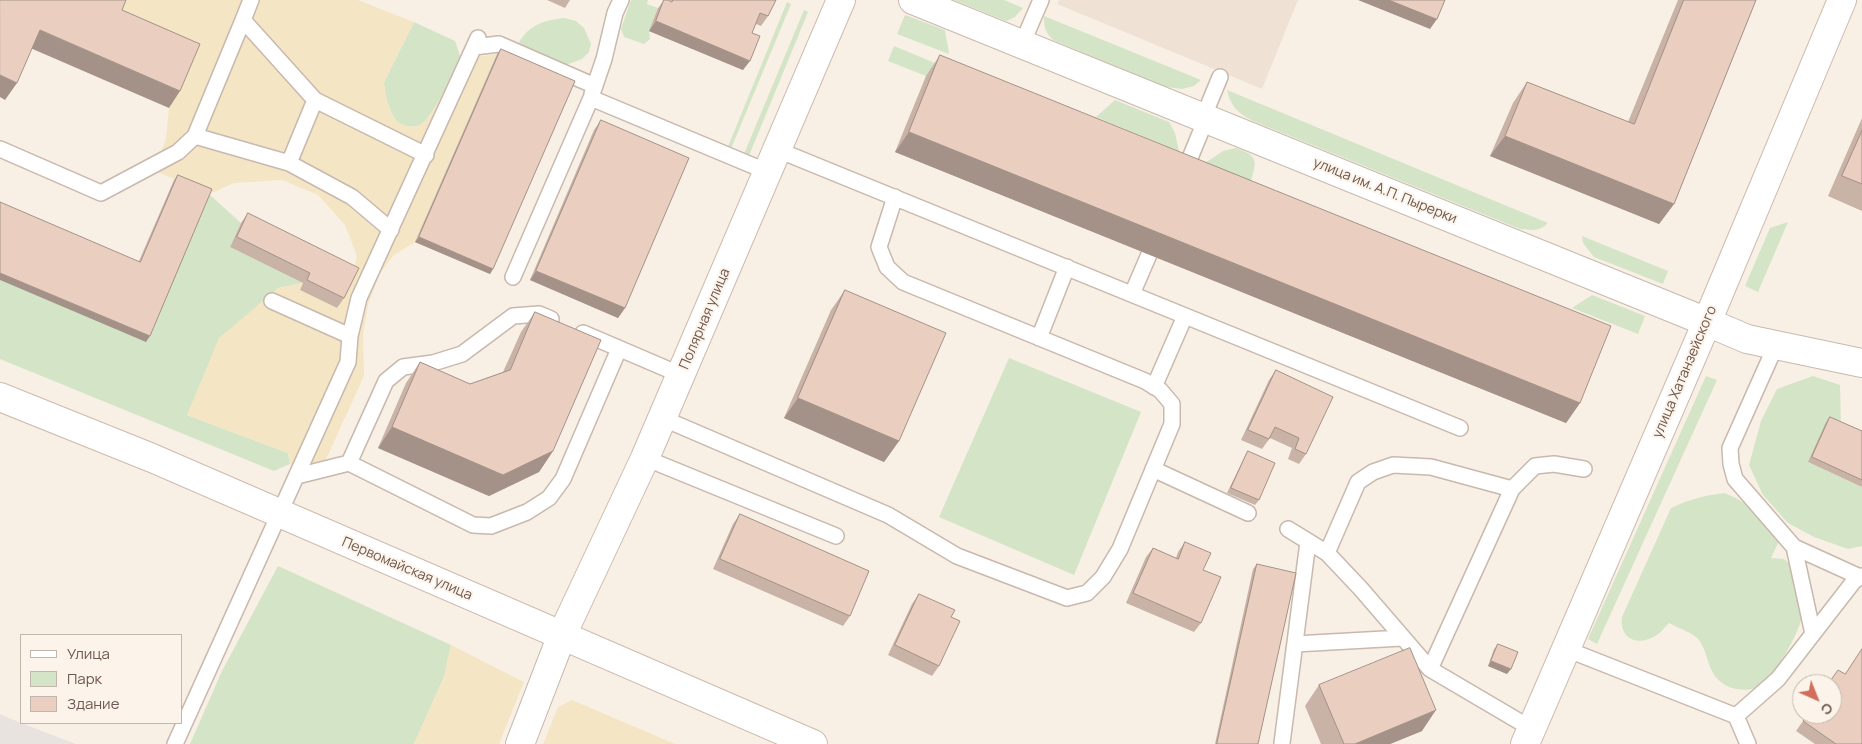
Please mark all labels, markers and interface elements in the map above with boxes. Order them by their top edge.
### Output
street label: улица им. А.П. Пырерки [1311,154,1459,228]
street label: Полярная улица [676,266,734,372]
street label: улица Хатанзейского [1649,303,1721,441]
street label: Первомайская улица [339,534,475,604]
legend [20,634,182,724]
text: Улица [67,643,110,664]
text: Парк [67,668,102,689]
north arrow [1792,674,1842,724]
text: Здание [67,693,119,714]
text: С [1817,699,1837,720]

